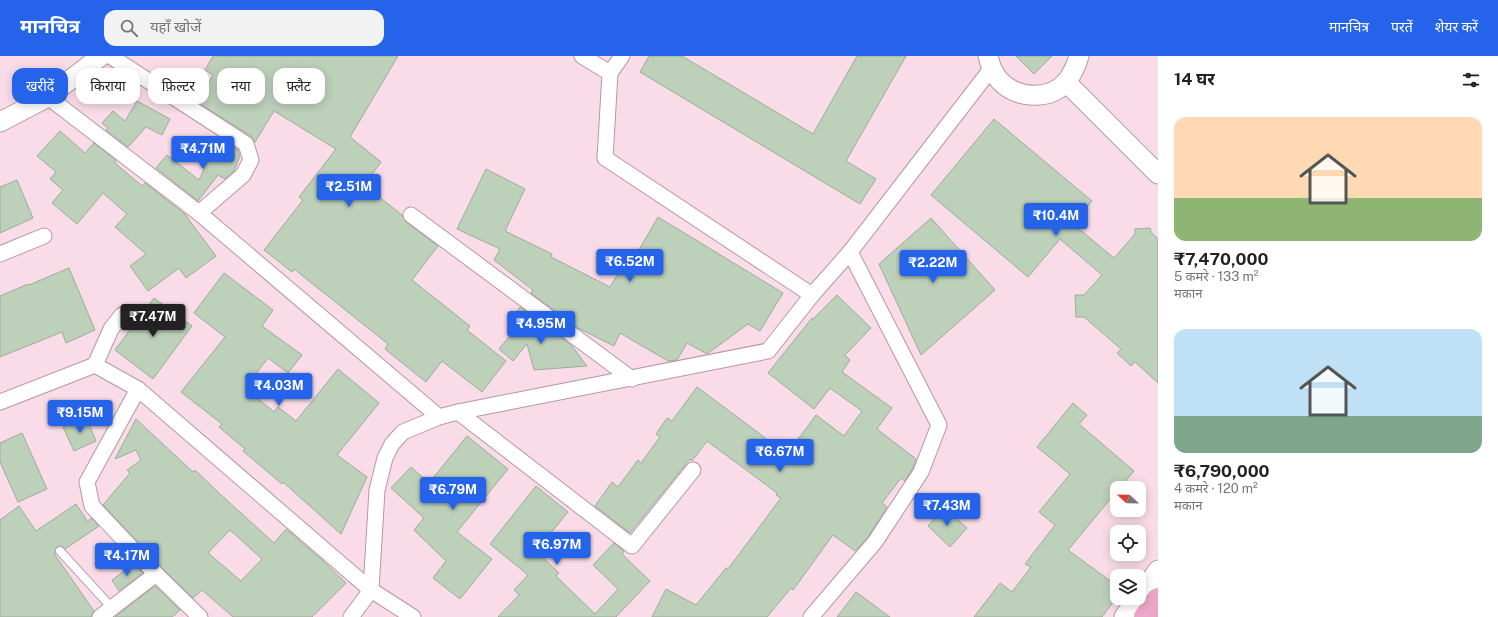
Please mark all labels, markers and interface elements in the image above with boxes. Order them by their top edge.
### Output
search box [104,10,384,46]
text: मानचित्र [20,15,80,37]
icon: search [118,17,140,39]
text: यहाँ खोजें [150,18,201,35]
text: मानचित्र [1329,19,1369,35]
text: परतें [1391,19,1413,35]
text: शेयर करें [1435,19,1478,35]
chip: खरीदें [12,68,68,104]
chip: किराया [76,68,140,104]
chip: फ़िल्टर [148,68,209,104]
chip: नया [217,68,265,104]
chip: फ़्लैट [273,68,325,104]
text: 14 घर [1174,69,1215,89]
icon: filters [1460,69,1482,91]
pin: ₹4.71M [170,136,236,170]
text: ₹4.71M [180,141,226,156]
icon: home [1292,143,1364,215]
pin: ₹2.51M [316,174,382,208]
text: ₹2.51M [326,179,372,194]
pin: ₹10.4M [1023,203,1089,237]
text: ₹10.4M [1033,208,1079,223]
pin: ₹6.52M [597,249,663,283]
text: ₹7,470,000 [1174,249,1268,269]
pin: ₹2.22M [900,250,966,284]
text: ₹6.52M [605,254,655,269]
text: ₹2.22M [909,255,957,270]
text: 5 कमरे · 133 m² [1174,269,1259,284]
text: मकान [1174,286,1202,301]
pin: ₹7.47M [120,304,186,338]
text: ₹7.47M [129,309,177,324]
pin: ₹4.95M [508,311,574,345]
text: ₹4.95M [516,316,566,331]
icon: home [1292,355,1364,427]
pin: ₹4.03M [246,373,312,407]
text: ₹4.03M [254,378,304,393]
pin: ₹9.15M [47,400,113,434]
text: ₹9.15M [57,405,103,420]
pin: ₹6.67M [747,439,813,473]
text: ₹6.67M [756,444,804,459]
text: ₹6,790,000 [1174,461,1270,481]
pin: ₹6.79M [420,477,486,511]
north arrow [1110,481,1146,517]
map controls [1110,481,1146,605]
text: 4 कमरे · 120 m² [1174,481,1258,496]
text: ₹6.79M [429,482,477,497]
pin: ₹7.43M [914,493,980,527]
text: ₹7.43M [923,498,971,513]
text: मकान [1174,498,1202,513]
button: locate [1110,525,1146,561]
pin: ₹6.97M [524,532,590,566]
text: ₹6.97M [533,537,581,552]
pin: ₹4.17M [94,543,160,577]
text: ₹4.17M [104,548,150,563]
button: layers [1110,569,1146,605]

